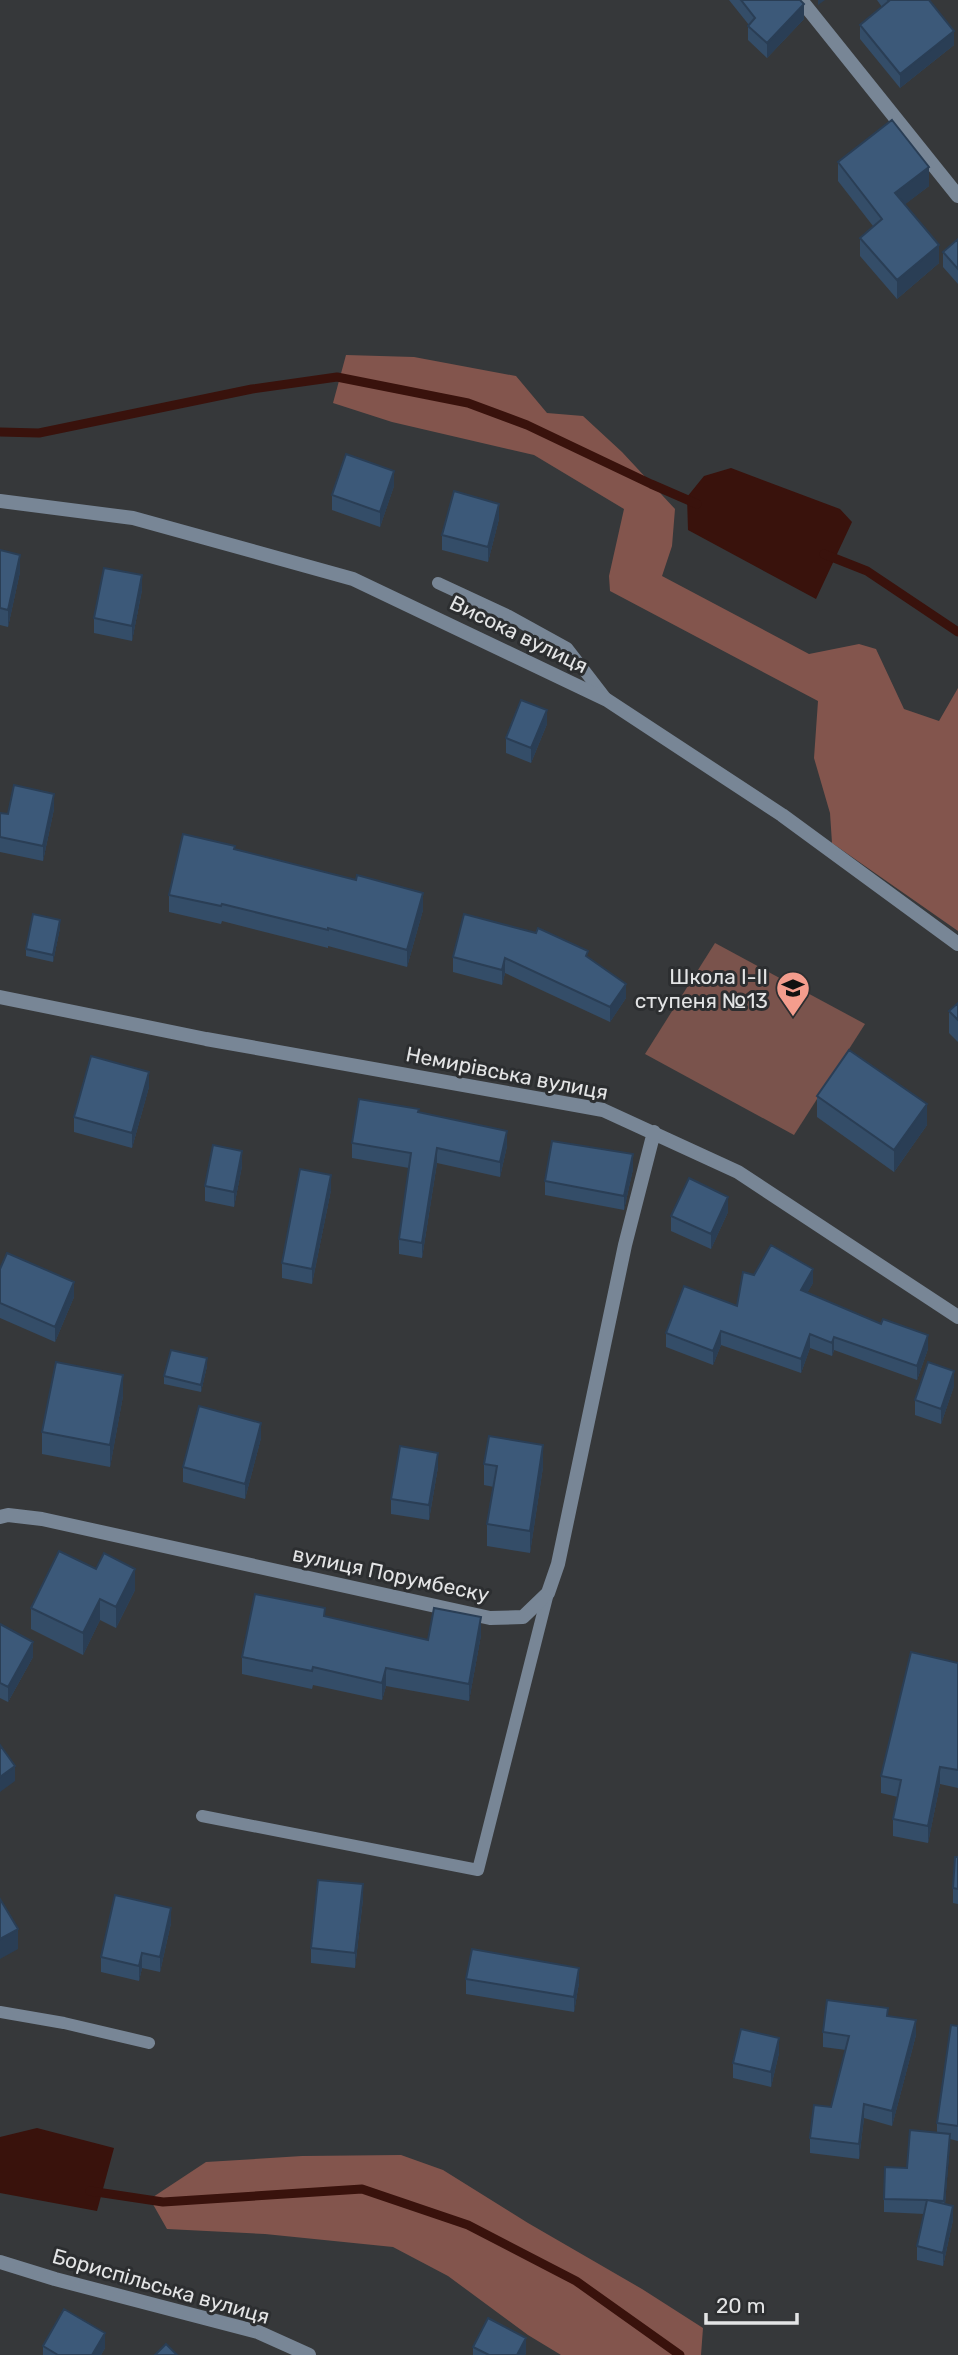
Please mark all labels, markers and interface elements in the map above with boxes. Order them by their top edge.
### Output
street label: Висока вулиця [446,590,592,678]
place label: Школа I-II ступеня №13 [635,964,768,1013]
school or university icon: Школа I-II ступеня №13 [774,969,812,1018]
street label: Немирівська вулиця [404,1041,610,1105]
street label: вулиця Порумбеску [290,1541,492,1607]
street label: Бориспільська вулиця [50,2243,272,2329]
scale bar [706,2282,797,2326]
text: 20 m [716,2293,765,2318]

